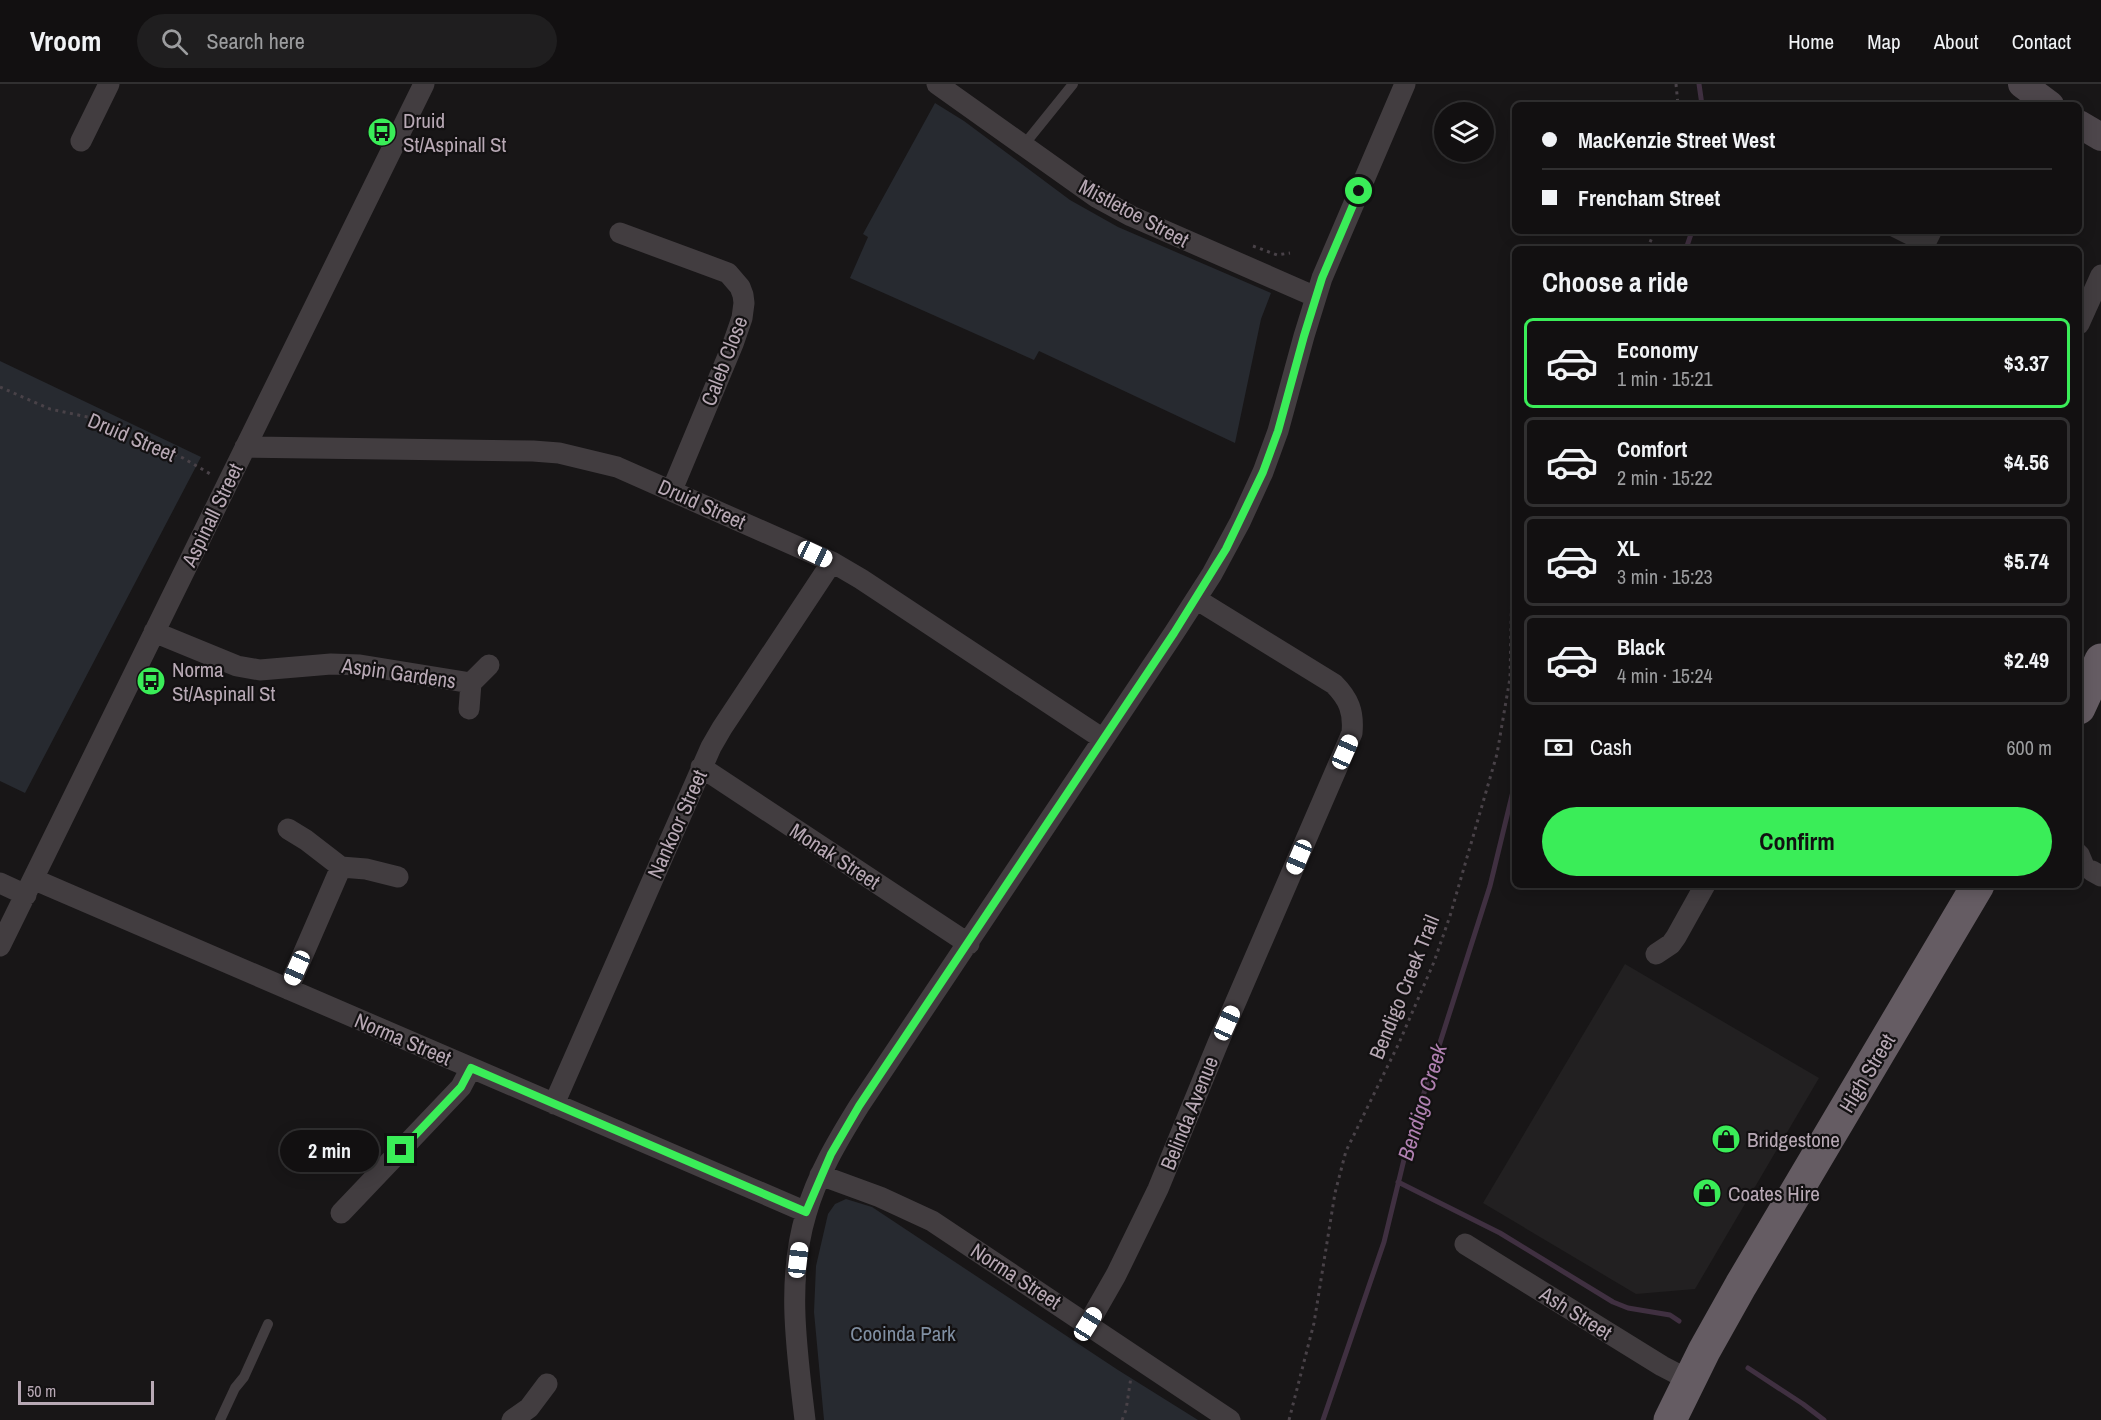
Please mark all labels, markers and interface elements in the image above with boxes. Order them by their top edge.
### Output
search box [137,14,557,68]
text: Vroom [30,22,101,60]
icon: search [158,25,191,58]
text: Search here [206,26,305,56]
text: Home [1788,27,1834,56]
text: Map [1867,27,1901,56]
text: About [1934,27,1979,56]
text: Contact [2012,27,2071,56]
map controls [1434,102,1494,162]
button: layers [1434,102,1494,162]
place label: Druid St/Aspinall St [403,106,507,159]
bus stop icon: Druid St/Aspinall St [366,116,398,148]
text: MacKenzie Street West [1578,125,1775,155]
street label: Mistletoe Street [1074,172,1194,254]
route start [1345,177,1372,204]
text: Frencham Street [1578,183,1720,213]
text: Choose a ride [1542,264,1688,300]
street label: Caleb Close [694,312,754,410]
text: Economy [1617,335,1698,365]
icon: car [1545,336,1599,390]
text: $3.37 [2004,348,2049,378]
text: 1 min · 15:21 [1617,365,1713,392]
street label: Druid Street [84,406,181,469]
text: Comfort [1617,434,1687,464]
icon: car [1545,435,1599,489]
text: $4.56 [2004,447,2049,477]
street label: Aspinall Street [174,458,250,573]
text: 2 min · 15:22 [1617,464,1713,491]
street label: Druid Street [654,472,750,536]
text: XL [1617,533,1640,563]
icon: car [1545,534,1599,588]
car [795,538,835,570]
text: $5.74 [2004,546,2049,576]
text: 3 min · 15:23 [1617,563,1713,590]
text: Black [1617,632,1665,662]
icon: car [1545,633,1599,687]
text: $2.49 [2004,645,2049,675]
street label: Aspin Gardens [339,651,458,695]
place label: Norma St/Aspinall St [172,655,276,708]
text: 4 min · 15:24 [1617,662,1713,689]
bus stop icon: Norma St/Aspinall St [135,665,167,697]
icon: cash [1542,731,1575,764]
car [1329,732,1361,772]
text: Cash [1590,732,1632,762]
text: 600 m [2006,734,2052,761]
street label: Nankoor Street [640,765,714,883]
button: Confirm [1542,807,2052,876]
street label: Monak Street [784,816,886,896]
car [1284,837,1314,877]
street label: Bendigo Creek Trail [1362,911,1446,1063]
car [281,948,313,988]
car [1211,1003,1243,1043]
street label: Norma Street [350,1006,456,1072]
street label: High Street [1832,1028,1902,1118]
water label: Bendigo Creek [1390,1039,1454,1164]
street label: Belinda Avenue [1153,1052,1225,1174]
shop icon: Bridgestone [1710,1123,1742,1155]
place label: Bridgestone [1747,1125,1840,1154]
callout: 2 min [281,1129,380,1171]
route end [387,1136,414,1163]
text: 2 min [308,1137,351,1164]
shop icon: Coates Hire [1691,1177,1723,1209]
place label: Coates Hire [1728,1179,1820,1208]
street label: Norma Street [965,1236,1067,1316]
car [787,1241,809,1279]
street label: Ash Street [1533,1279,1618,1347]
car [1071,1304,1105,1344]
park label: Cooinda Park [850,1319,956,1348]
scale bar [18,1378,154,1406]
text: 50 m [27,1380,56,1402]

